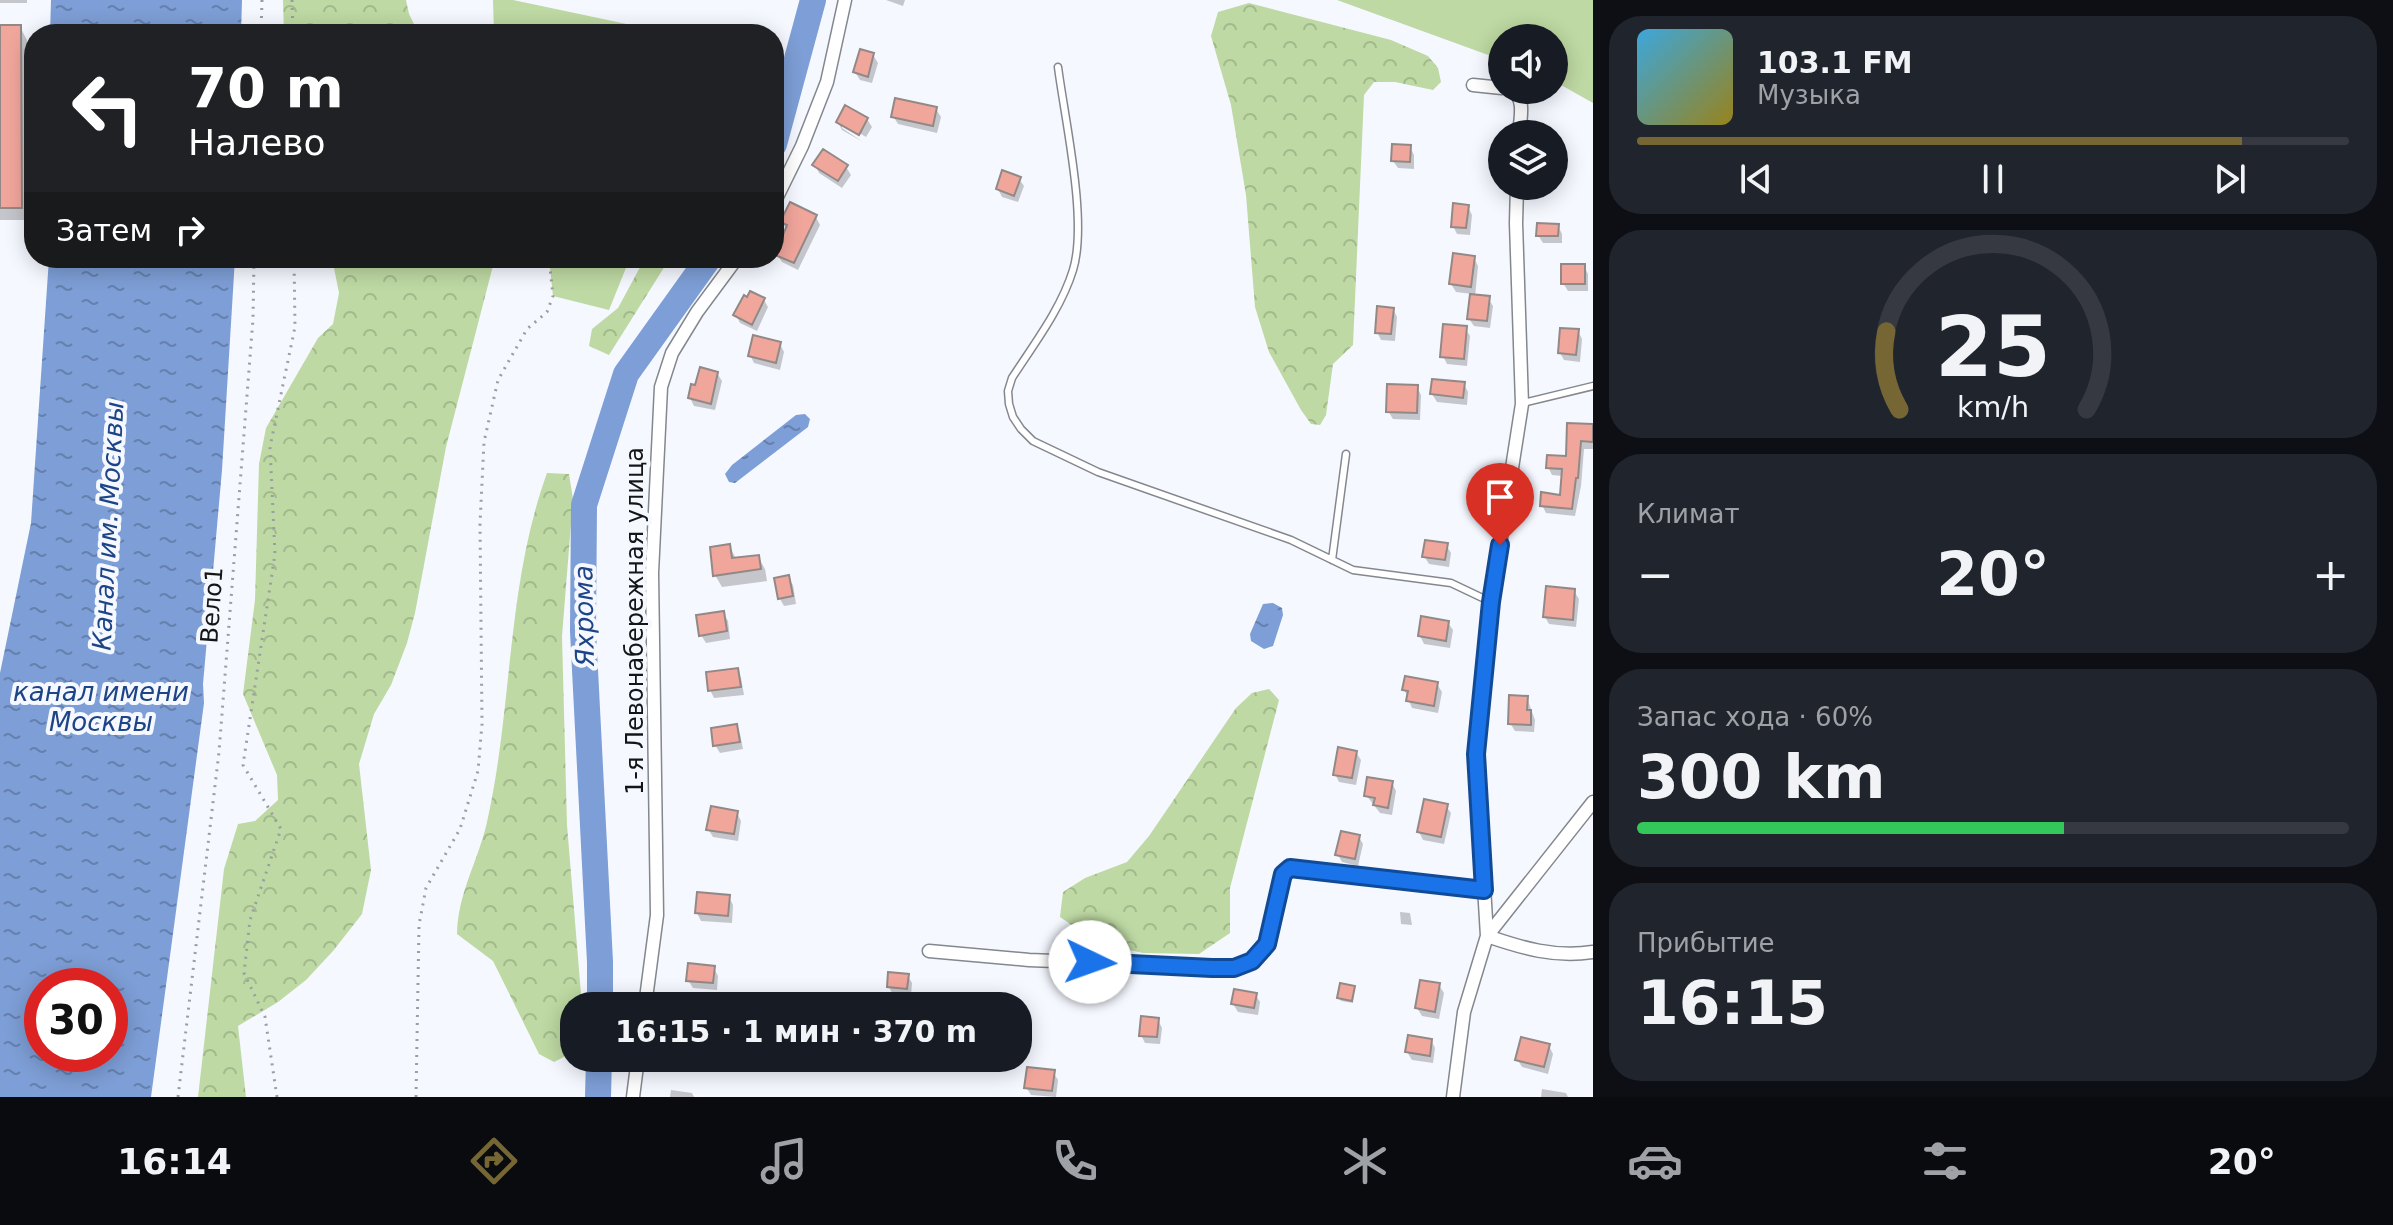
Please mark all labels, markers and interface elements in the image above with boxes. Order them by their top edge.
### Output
map controls [1488,24,1568,200]
button: sound [1488,24,1568,104]
text: 103.1 FM [1757,45,1913,80]
text: 70 m [188,55,344,120]
icon: left [56,56,160,160]
text: Музыка [1757,80,1861,110]
button: layers [1488,120,1568,200]
text: Налево [188,122,326,163]
icon: previous [1734,157,1778,201]
icon: pause [1971,157,2015,201]
icon: next [2208,157,2252,201]
icon: right [168,208,212,252]
text: Затем [56,213,152,248]
text: 25 [1935,299,2051,396]
text: km/h [1957,390,2029,424]
water label: Канал им. Москвы [86,401,130,651]
street label: 1-я Левонабережная улица [621,447,649,795]
pin [1466,463,1534,545]
icon: arrive [1478,475,1522,519]
text: Климат [1637,499,1740,529]
text: 20° [1936,539,2050,609]
text: − [1637,549,1674,600]
text: + [2312,549,2349,600]
water label: Яхрома [568,565,600,668]
street label: Вело1 [195,566,229,644]
water label: канал имени Москвы [13,677,189,737]
text: Запас хода · 60% [1637,702,1873,732]
text: 300 km [1637,742,1886,812]
position arrow [1048,920,1132,1004]
text: Прибытие [1637,928,1775,958]
speed limit sign: 30 [24,968,128,1072]
text: 16:15 [1637,968,1828,1038]
text: 16:15 · 1 мин · 370 m [615,1014,977,1049]
icon: directions [466,1133,522,1189]
icon: music [756,1133,812,1189]
icon: phone [1047,1133,1103,1189]
icon: climate [1337,1133,1393,1189]
icon: car [1627,1133,1683,1189]
icon: filters [1917,1133,1973,1189]
text: 16:14 [117,1141,232,1182]
text: 20° [2208,1141,2276,1182]

